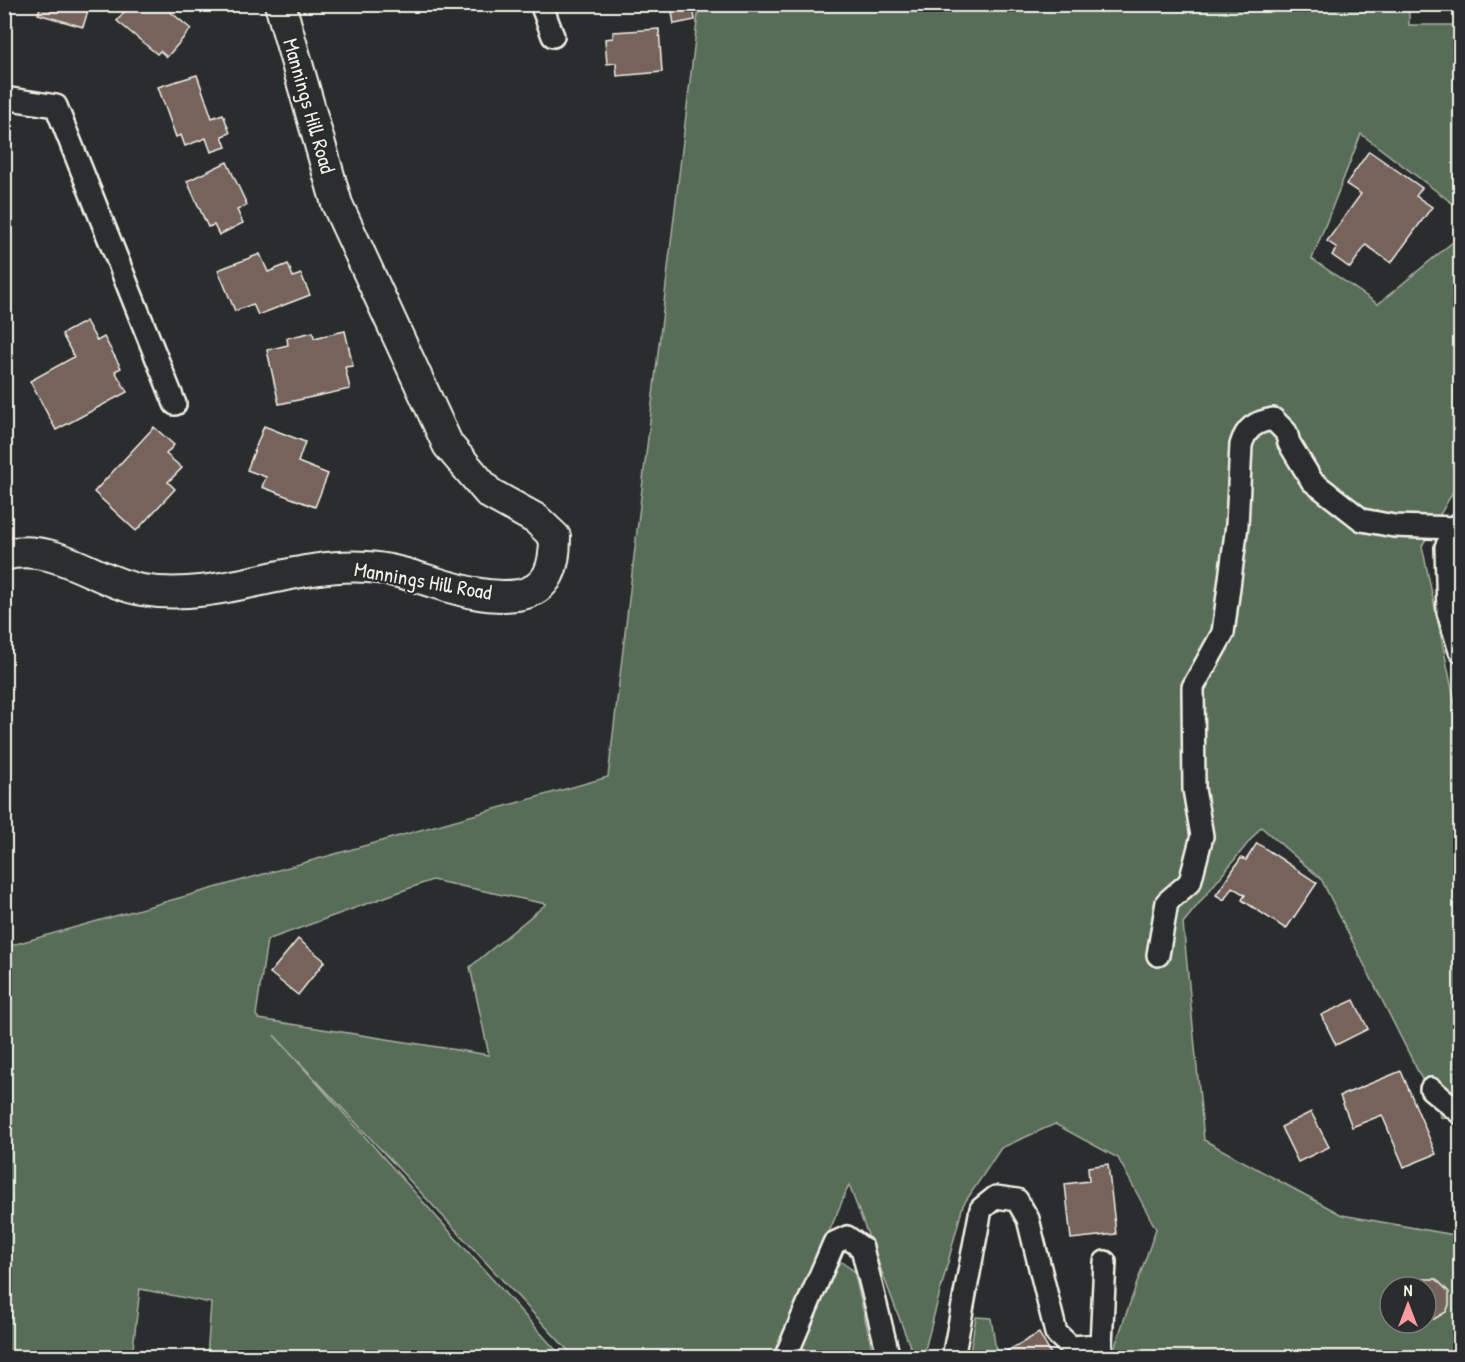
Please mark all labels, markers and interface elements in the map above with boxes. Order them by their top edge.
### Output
street label: Mannings Hill Road [276,35,343,177]
street label: Mannings Hill Road [352,554,494,607]
north arrow [1378,1275,1438,1335]
text: N [1404,1279,1413,1301]

